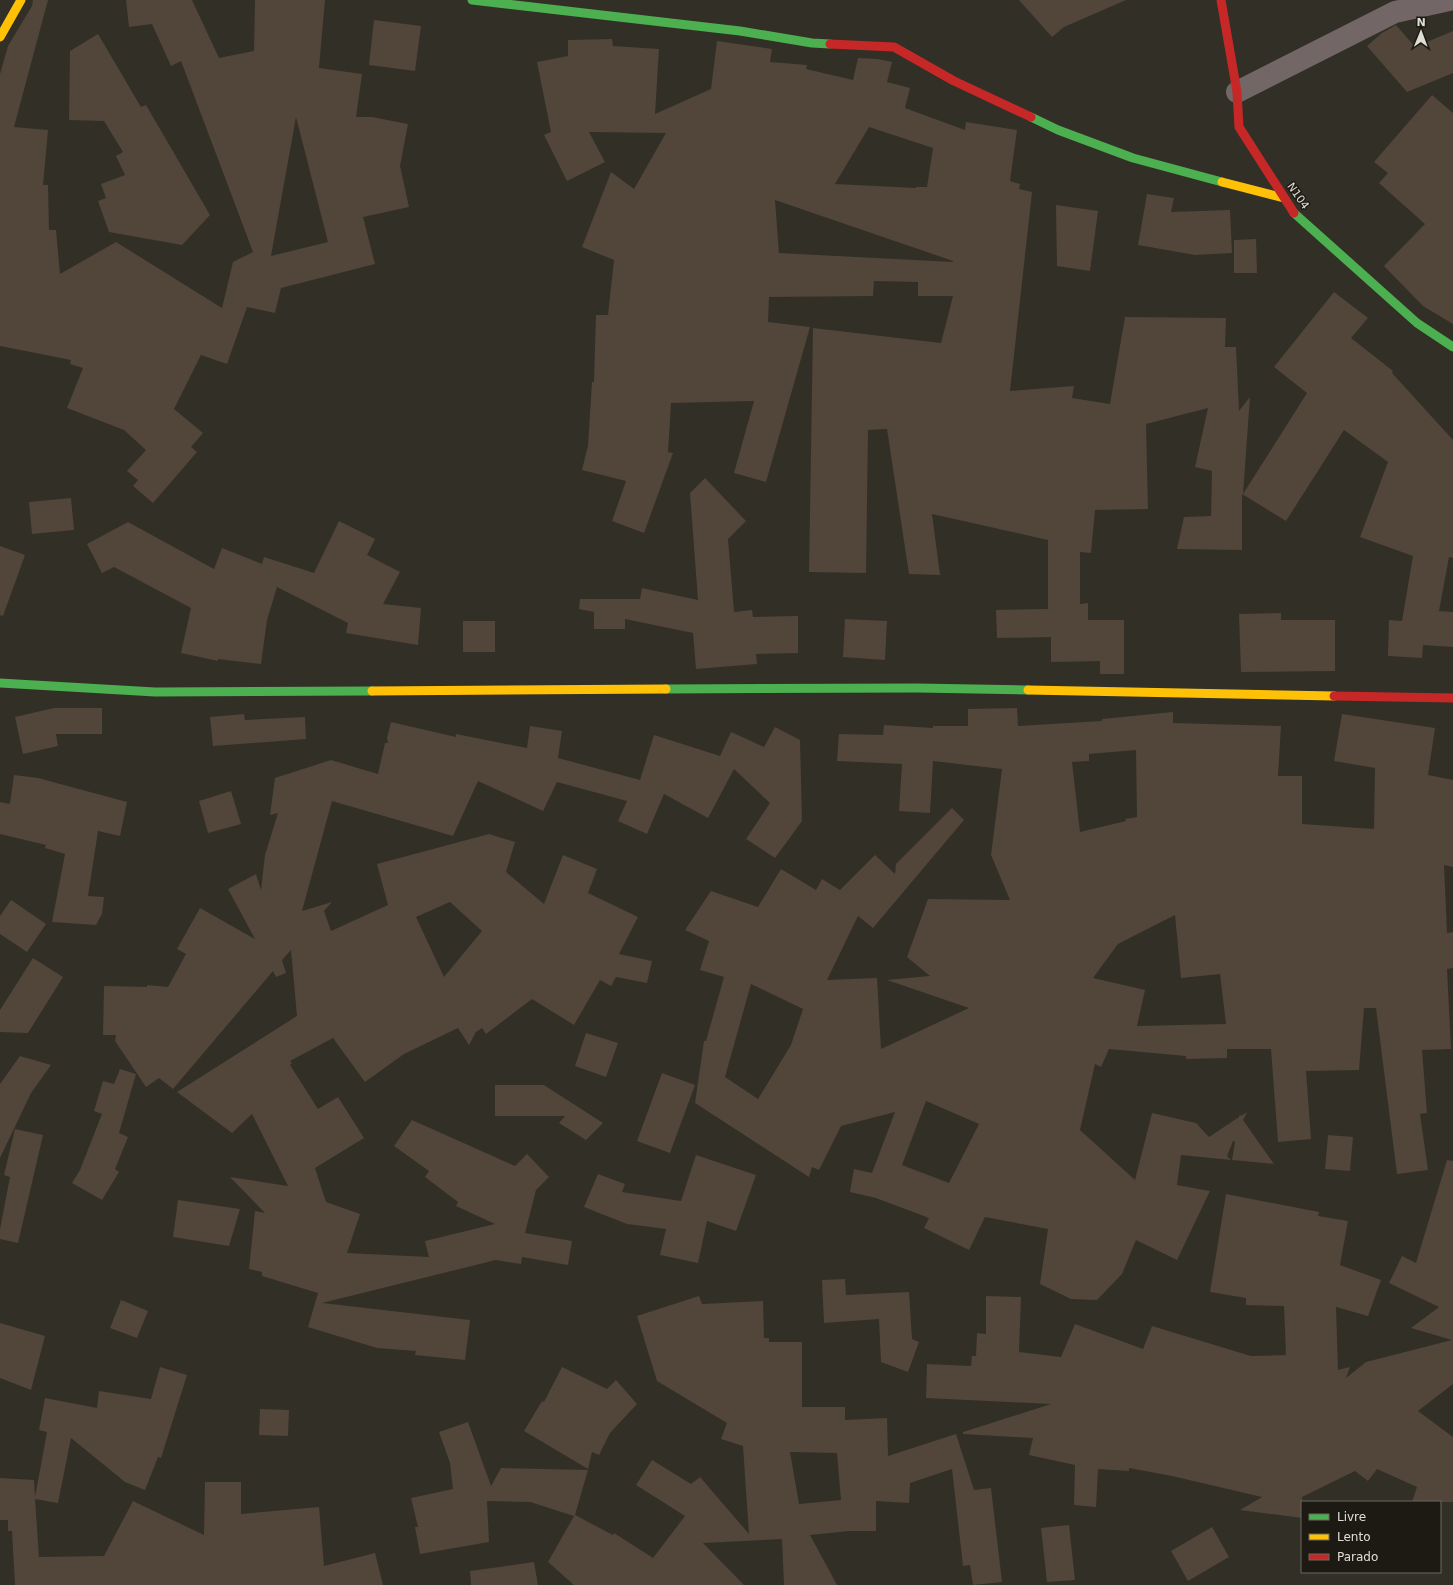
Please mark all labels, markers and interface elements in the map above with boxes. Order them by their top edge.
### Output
north arrow [1401,12,1441,52]
text: N [1416,16,1426,29]
street label: N104 [1284,180,1312,212]
legend [1301,1501,1441,1573]
text: Livre [1337,1510,1366,1524]
text: Lento [1337,1530,1371,1544]
text: Parado [1337,1550,1378,1564]

